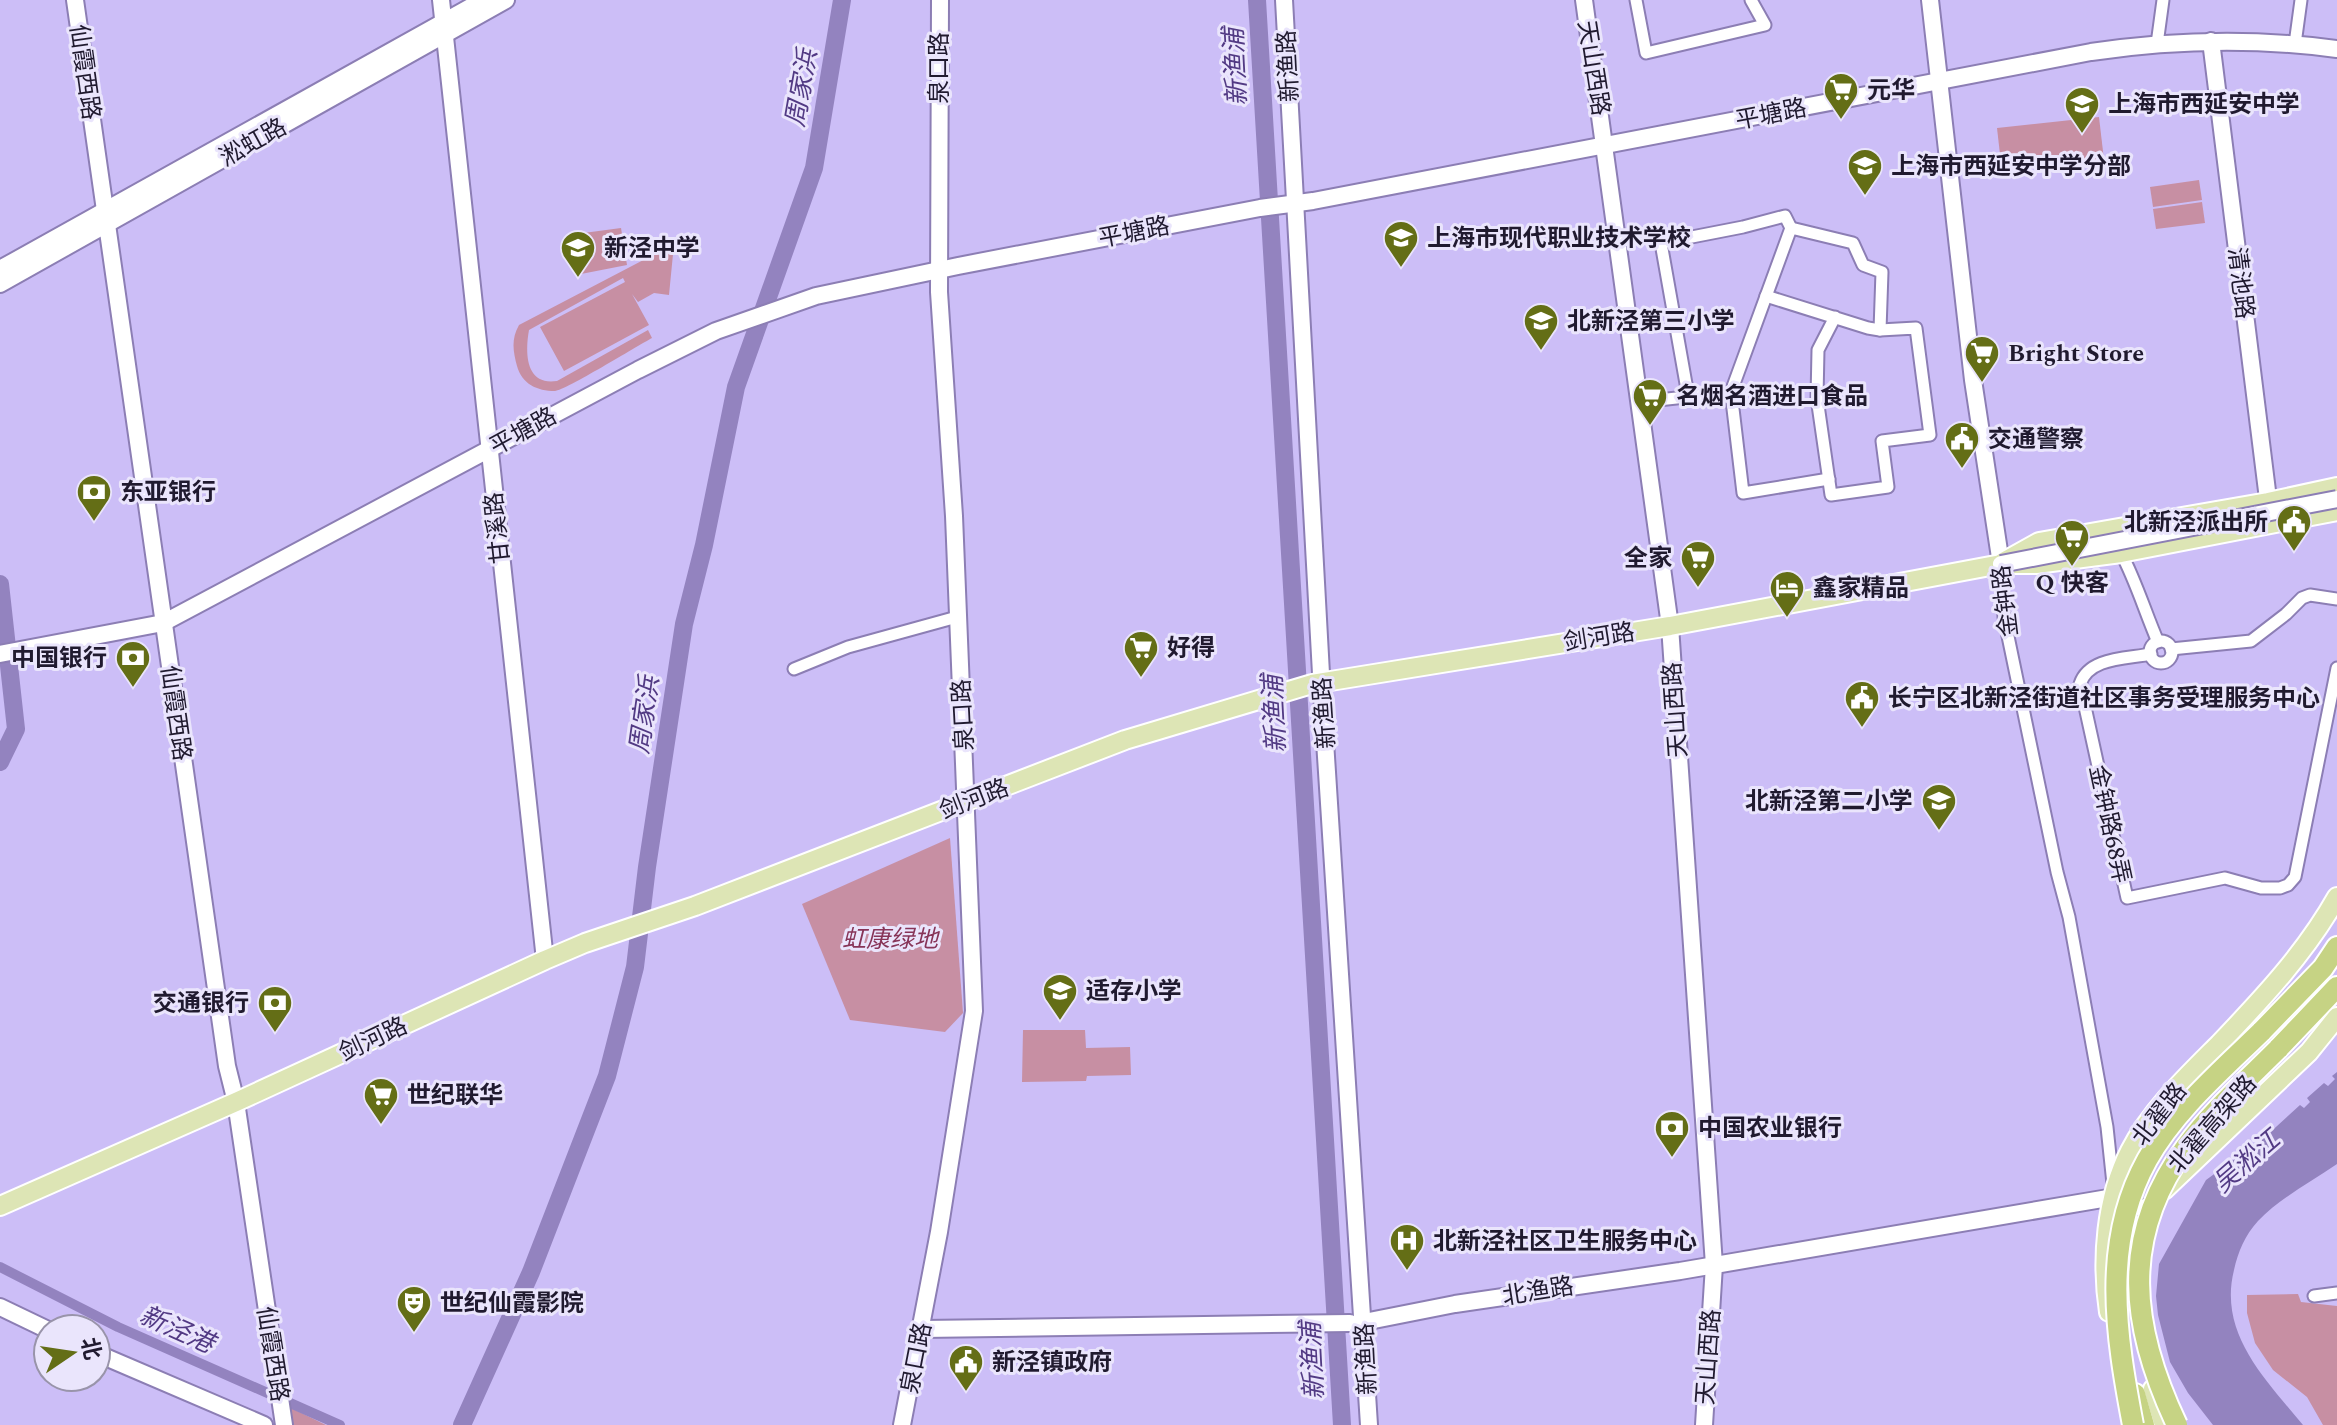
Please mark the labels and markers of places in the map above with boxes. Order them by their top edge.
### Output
supermarket icon: 元华 [1822,71,1860,121]
place label: 元华 [1867,73,1915,109]
school or university icon: 上海市西延安中学 [2063,85,2101,135]
place label: 上海市西延安中学 [2108,87,2300,123]
school or university icon: 上海市西延安中学分部 [1846,147,1884,197]
place label: 上海市西延安中学分部 [1891,149,2131,185]
school or university icon: 上海市现代职业技术学校 [1382,219,1420,269]
place label: 上海市现代职业技术学校 [1427,221,1691,257]
school or university icon: 新泾中学 [559,229,597,279]
place label: 新泾中学 [604,231,700,267]
school or university icon: 北新泾第三小学 [1522,302,1560,352]
place label: 北新泾第三小学 [1567,304,1735,340]
supermarket icon: Bright Store [1963,334,2001,384]
place label: Bright Store [2008,336,2144,372]
supermarket icon: 名烟名酒进口食品 [1631,377,1669,427]
place label: 名烟名酒进口食品 [1676,379,1868,415]
public building icon: 交通警察 [1943,420,1981,470]
place label: 交通警察 [1988,422,2084,458]
bank icon: 东亚银行 [75,473,113,523]
place label: 东亚银行 [120,475,216,511]
public building icon: 北新泾派出所 [2275,503,2313,553]
place label: 北新泾派出所 [2124,505,2268,541]
supermarket icon: Q 快客 [2053,518,2091,568]
supermarket icon: 全家 [1679,539,1717,589]
place label: 全家 [1624,541,1672,577]
place label: Q 快客 [2036,566,2108,602]
hotel icon: 鑫家精品 [1768,569,1806,619]
place label: 鑫家精品 [1813,571,1909,607]
supermarket icon: 好得 [1122,629,1160,679]
place label: 好得 [1167,631,1215,667]
bank icon: 中国银行 [114,639,152,689]
place label: 中国银行 [11,641,107,677]
public building icon: 长宁区北新泾街道社区事务受理服务中心 [1843,679,1881,729]
place label: 长宁区北新泾街道社区事务受理服务中心 [1888,681,2320,717]
school or university icon: 北新泾第二小学 [1920,782,1958,832]
place label: 北新泾第二小学 [1745,784,1913,820]
school or university icon: 适存小学 [1041,972,1079,1022]
place label: 适存小学 [1086,974,1182,1010]
bank icon: 交通银行 [256,984,294,1034]
place label: 交通银行 [153,986,249,1022]
supermarket icon: 世纪联华 [362,1076,400,1126]
place label: 世纪联华 [407,1078,503,1114]
bank icon: 中国农业银行 [1653,1109,1691,1159]
place label: 中国农业银行 [1698,1111,1842,1147]
hospital icon: 北新泾社区卫生服务中心 [1388,1222,1426,1272]
place label: 北新泾社区卫生服务中心 [1433,1224,1697,1260]
theatre icon: 世纪仙霞影院 [395,1284,433,1334]
place label: 世纪仙霞影院 [440,1286,584,1322]
public building icon: 新泾镇政府 [947,1343,985,1393]
place label: 新泾镇政府 [992,1345,1112,1381]

